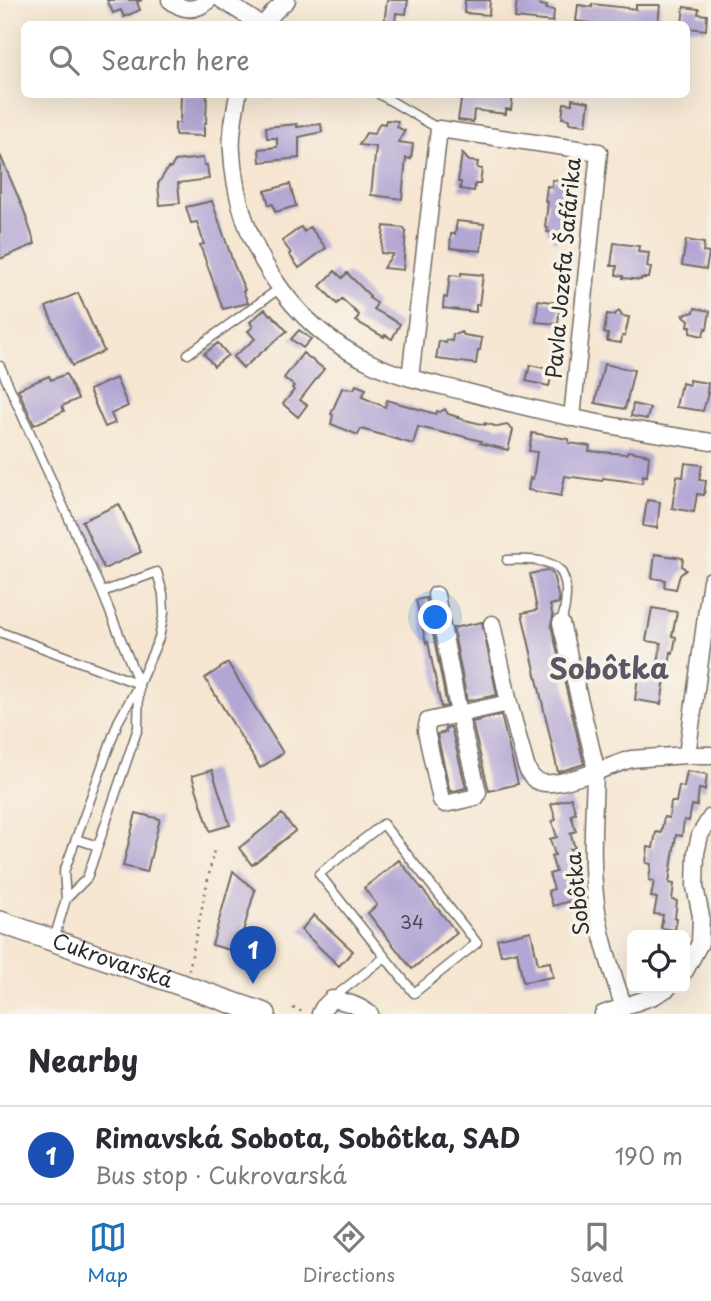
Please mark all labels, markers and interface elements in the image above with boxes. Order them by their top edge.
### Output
search box [21,21,690,98]
text: Search here [101,40,250,79]
icon: search [45,41,83,79]
street label: Pavla Jozefa Šafárika [536,155,588,380]
your location [418,600,452,634]
district label: Sobôtka [549,646,669,689]
street label: Sobôtka [556,851,596,937]
house number: 34 [400,908,424,935]
street label: Cukrovarská [49,923,178,995]
pin: 1 [230,926,276,984]
map controls [627,930,690,993]
button: locate [627,930,690,993]
text: Nearby [28,1037,138,1082]
text: Rimavská Sobota, Sobôtka, SAD [95,1118,520,1157]
text: 1 [46,1138,57,1173]
text: 190 m [615,1138,683,1173]
text: Bus stop · Cukrovarská [95,1157,347,1192]
tab: Map [87,1218,128,1288]
tab: Directions [303,1218,395,1288]
tab: Saved [570,1218,624,1288]

